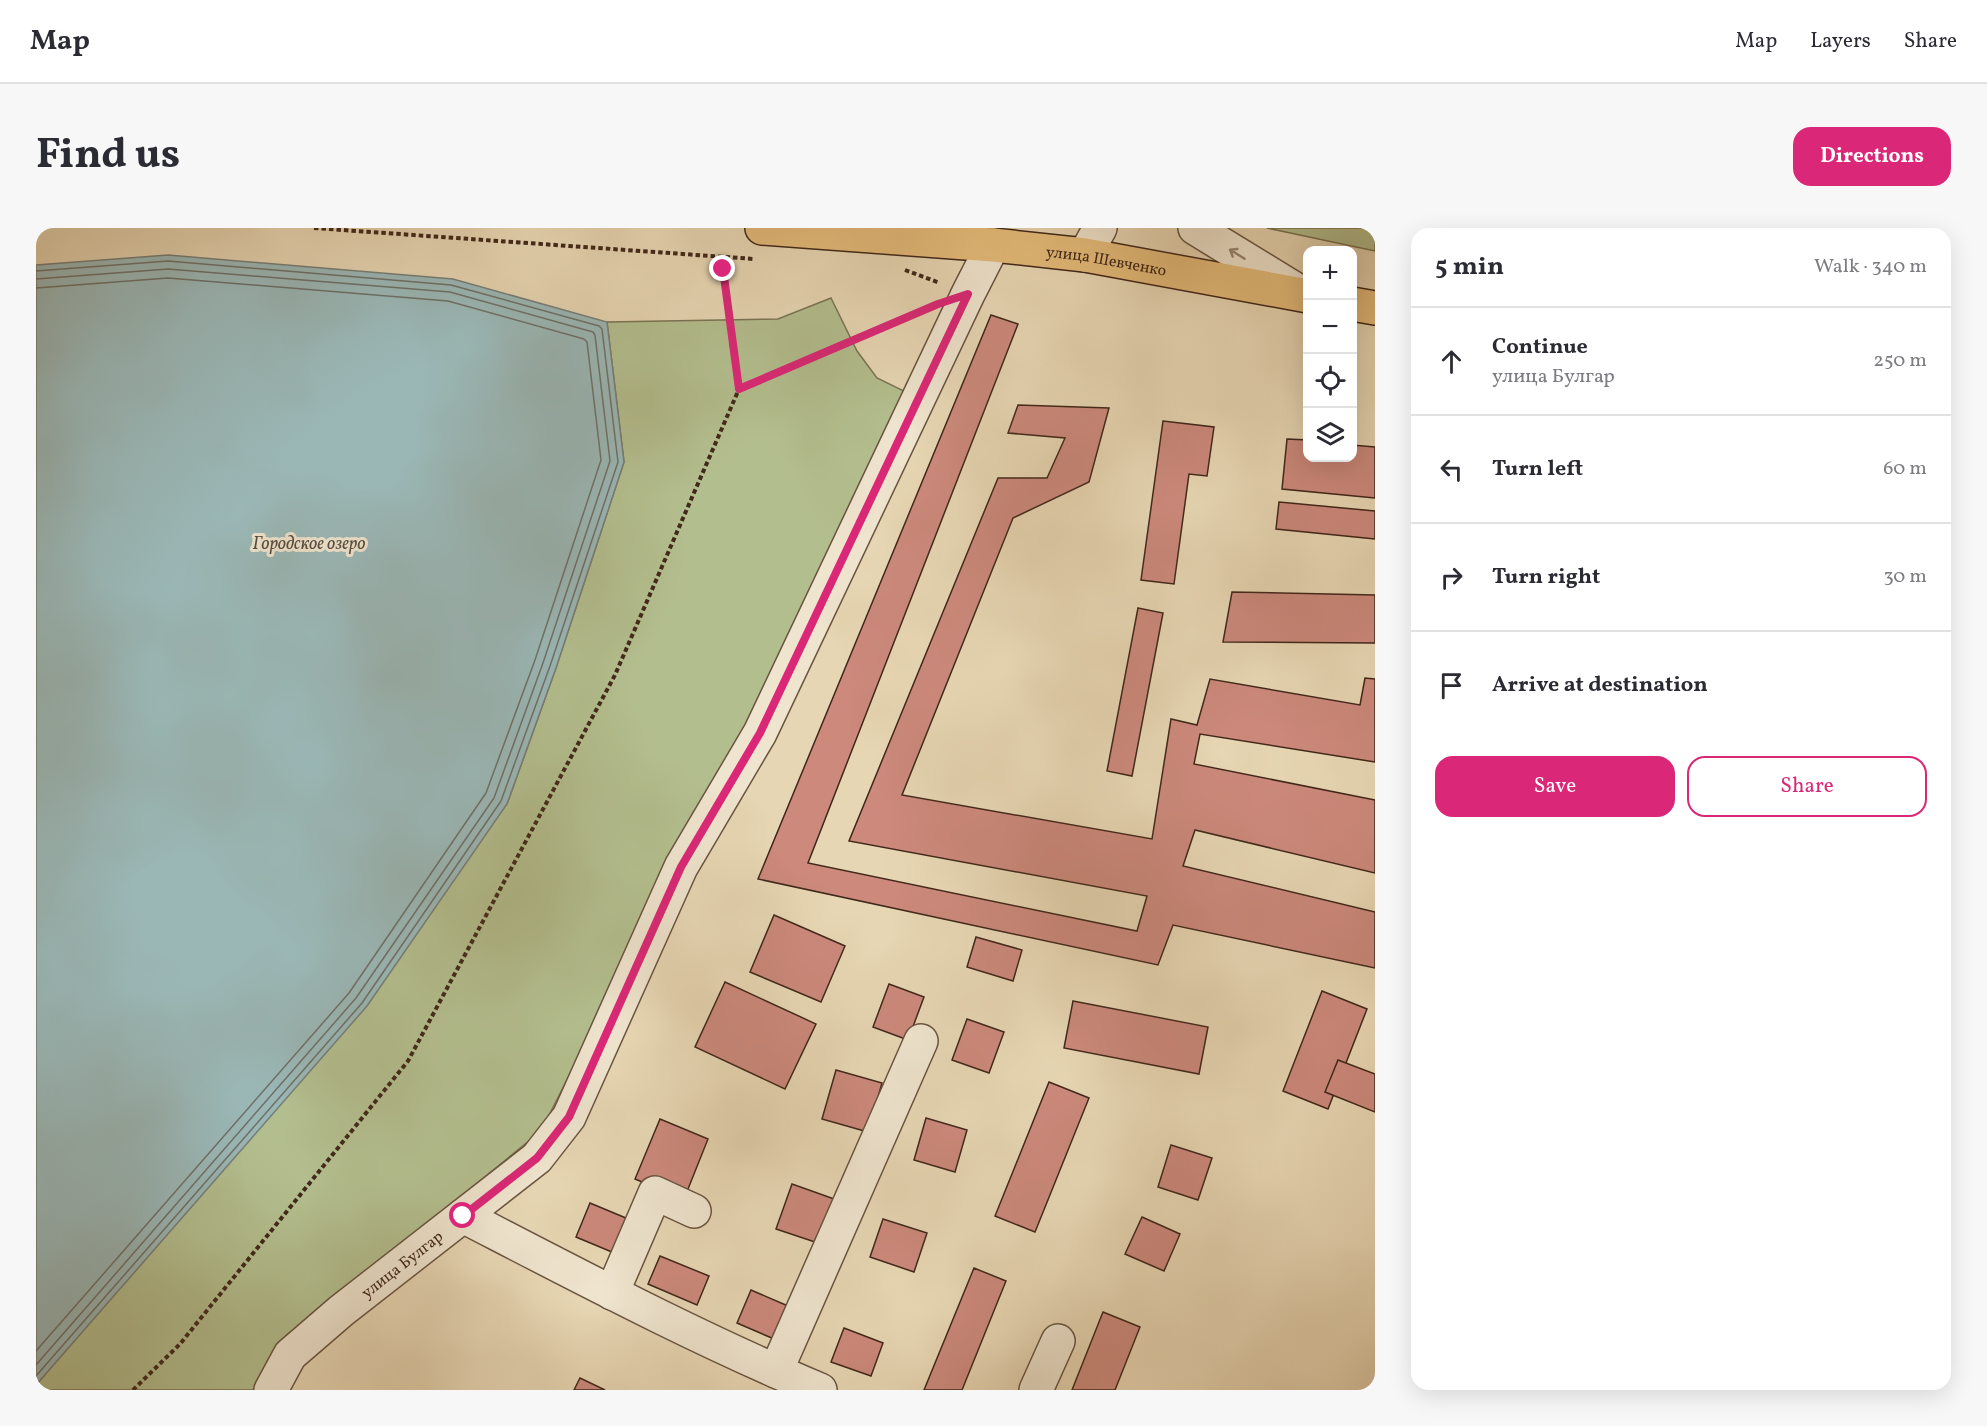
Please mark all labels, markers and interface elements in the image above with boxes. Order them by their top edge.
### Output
text: Map [30,22,90,61]
text: Map [1735,27,1777,56]
text: Layers [1810,27,1871,56]
text: Share [1904,27,1957,56]
text: Find us [36,127,180,186]
button: Directions [1793,127,1951,186]
street label: улица Шевченко [1045,242,1168,283]
map controls [1303,246,1357,462]
button: + [1303,246,1357,300]
one-way arrow [1229,247,1246,259]
text: 5 min [1435,249,1504,285]
text: Walk · 340 m [1814,253,1927,281]
route end [709,255,735,281]
button: − [1303,300,1357,354]
text: Continue [1492,332,1588,363]
icon: ahead [1435,345,1468,378]
text: 250 m [1873,347,1927,375]
button: locate [1303,354,1357,408]
text: улица Булгар [1492,363,1615,391]
button: layers [1303,408,1357,462]
icon: left [1435,453,1468,486]
text: Turn left [1492,454,1583,485]
text: 60 m [1883,455,1927,483]
water label: Городское озеро [253,532,365,557]
icon: right [1435,561,1468,594]
text: Turn right [1492,562,1600,593]
text: 30 m [1883,563,1927,591]
icon: arrive [1435,669,1468,702]
text: Arrive at destination [1492,670,1708,701]
button: Save [1435,756,1675,817]
button: Share [1687,756,1927,817]
route start [449,1202,475,1228]
street label: улица Булгар [357,1226,448,1304]

